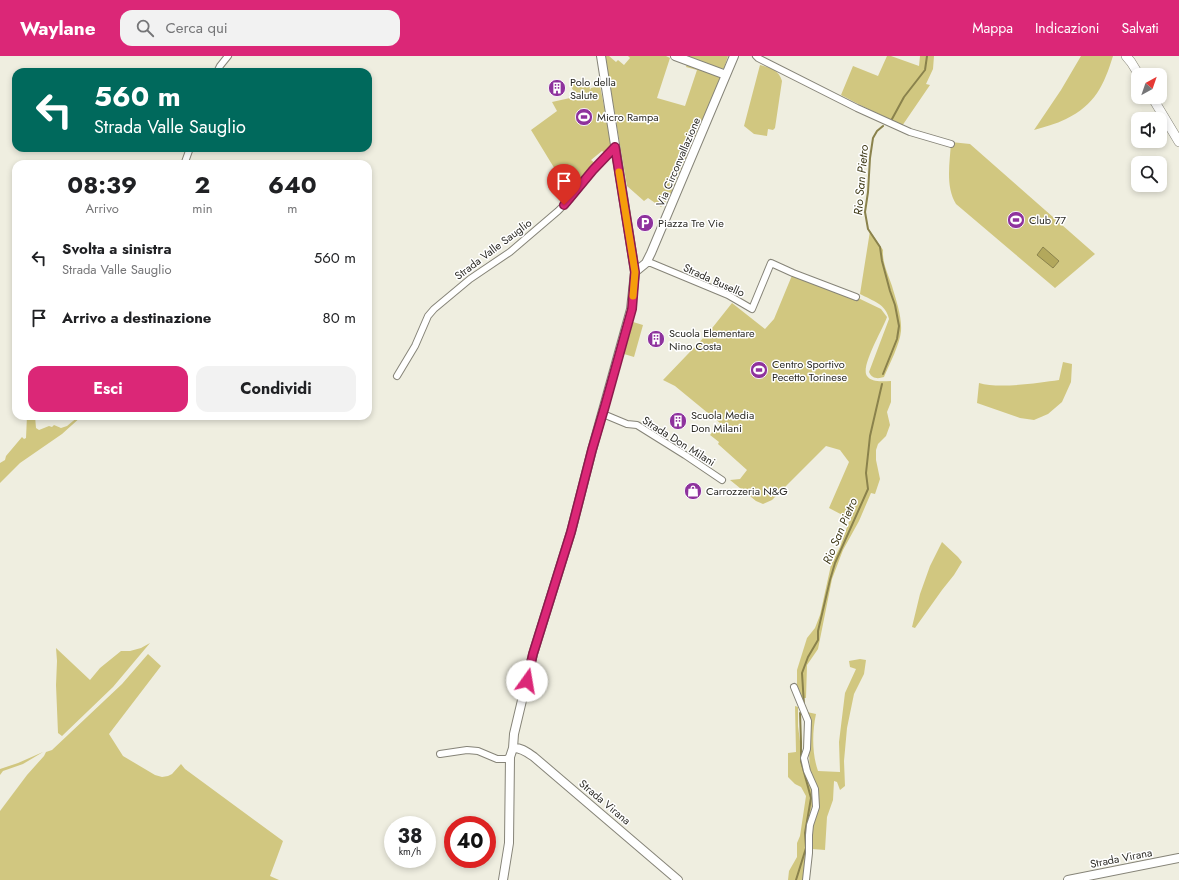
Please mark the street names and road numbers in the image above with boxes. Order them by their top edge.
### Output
street label: Via Circonvallazione [652,115,704,209]
street label: Strada Valle Sauglio [451,215,535,283]
street label: Strada Busello [681,259,747,301]
street label: Strada Don Milani [639,412,719,470]
street label: Strada Virana [576,776,634,828]
street label: Strada Virana [1089,844,1153,872]

